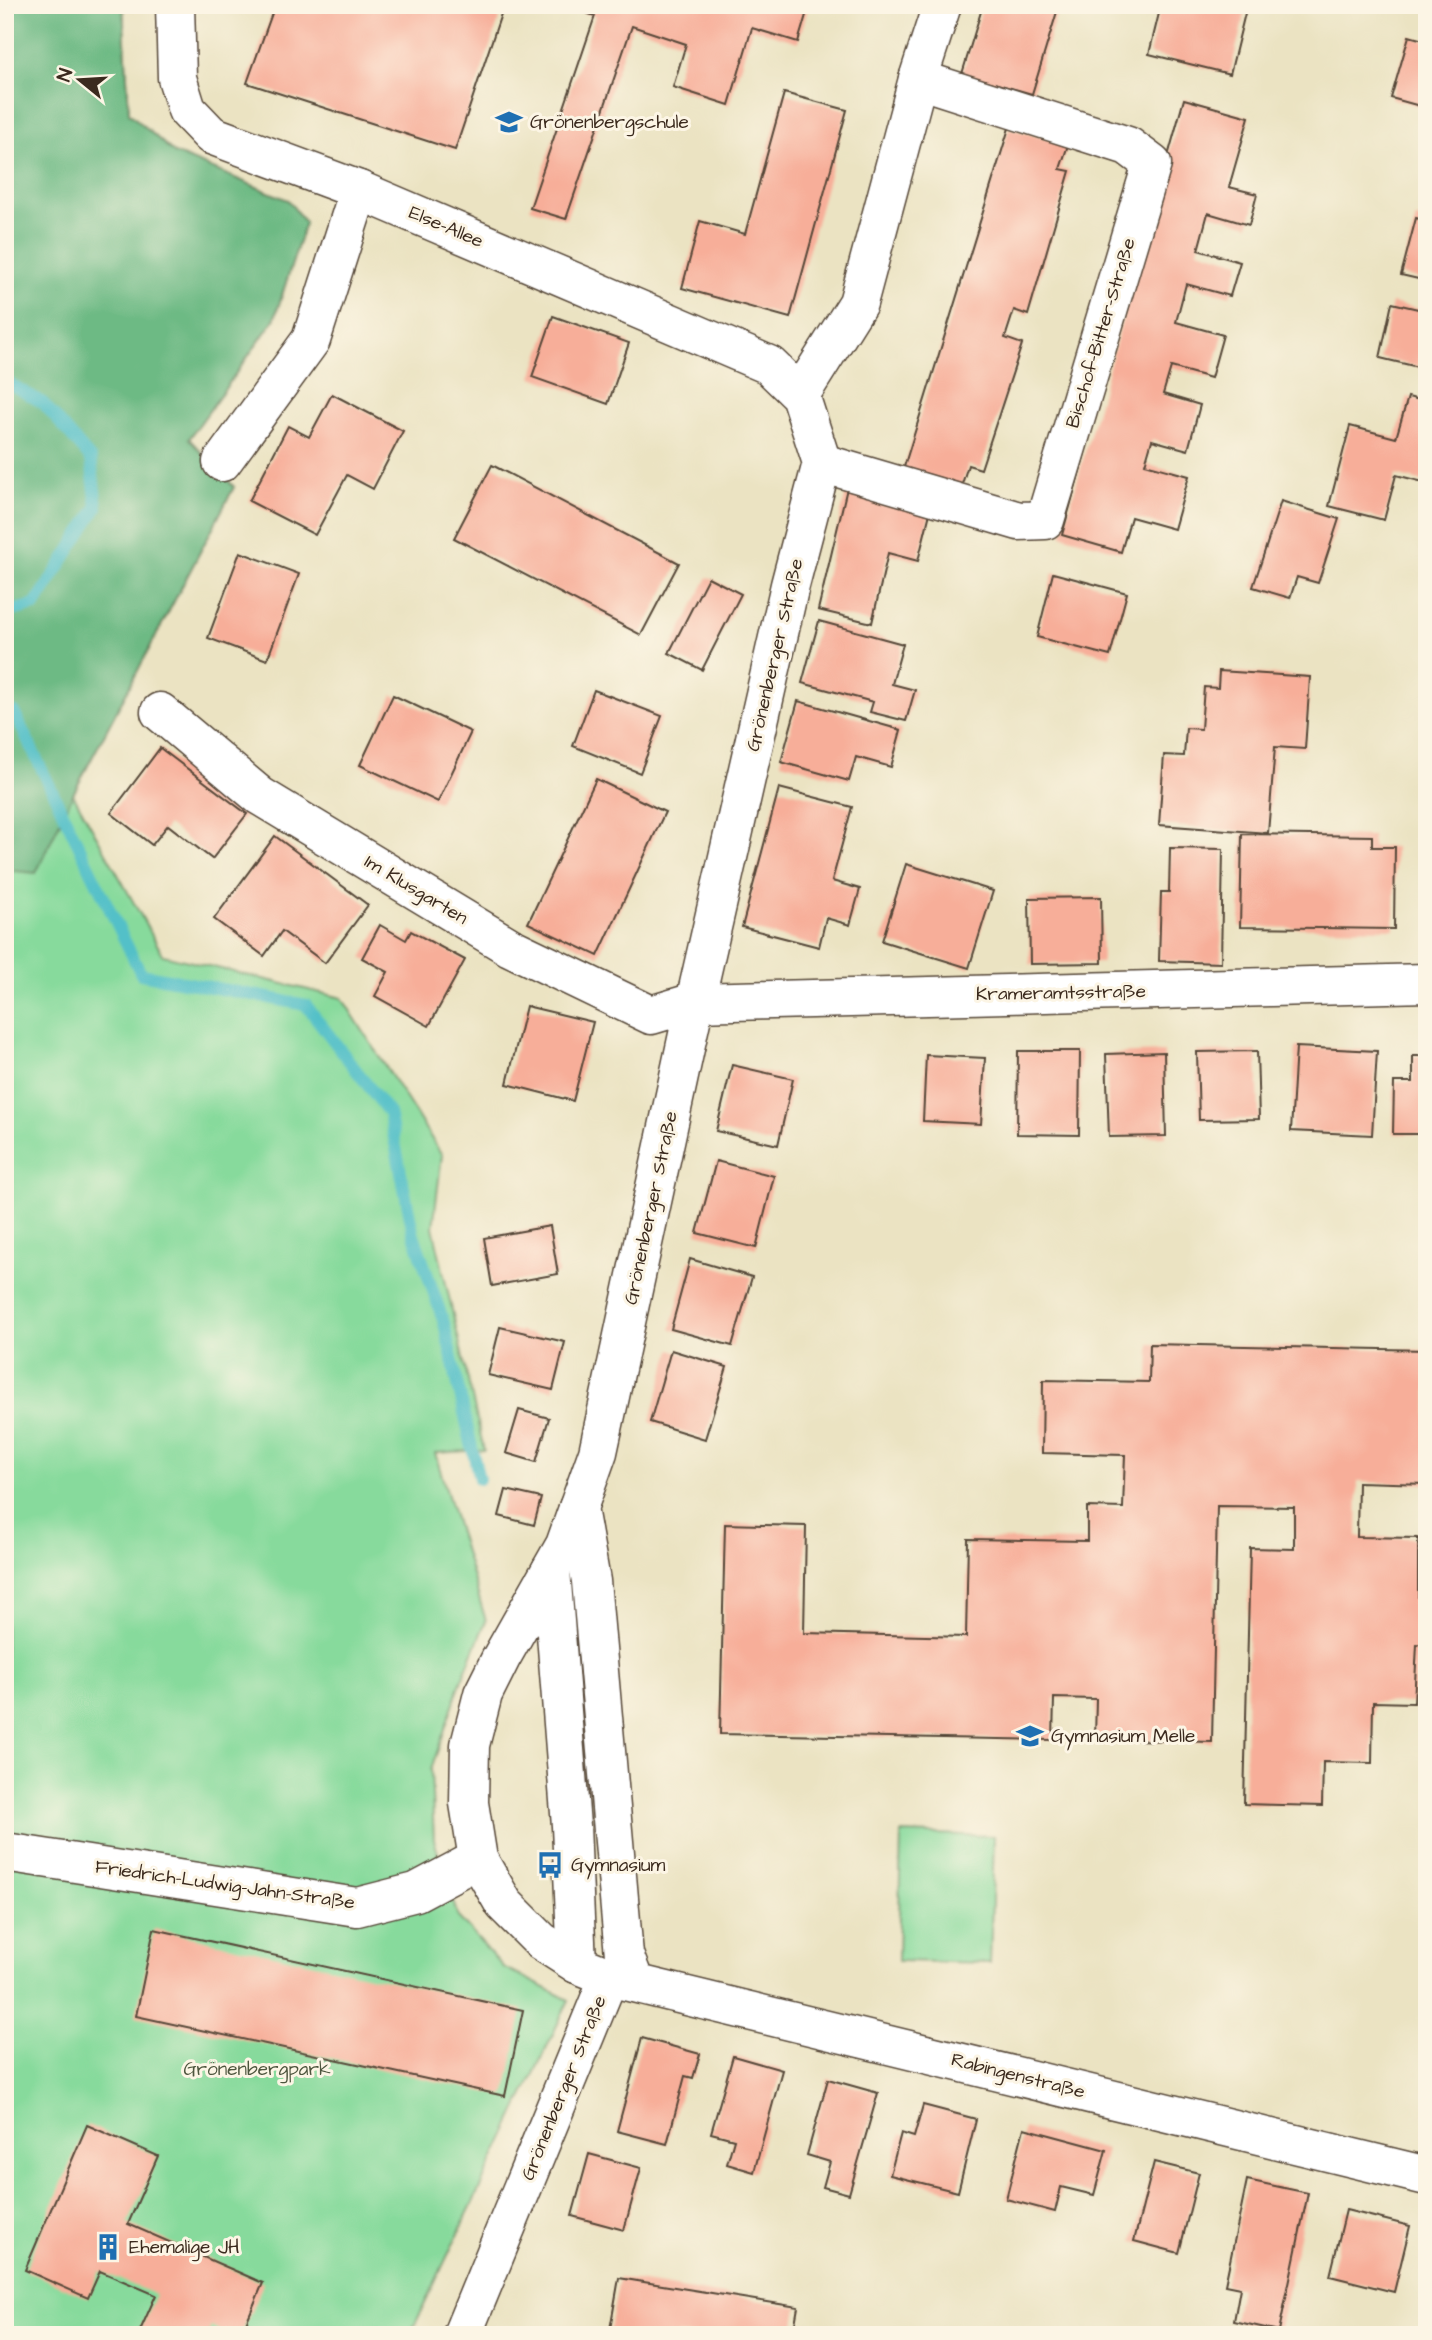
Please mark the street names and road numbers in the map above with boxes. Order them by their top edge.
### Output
street label: Else-Allee [405,199,487,255]
street label: Bischof-Bitter-Straße [1059,235,1143,431]
street label: Grönenberger Straße [740,556,811,754]
street label: Im Klusgarten [359,848,473,932]
street label: Krameramtsstraße [976,978,1146,1008]
street label: Grönenberger Straße [617,1109,686,1307]
street label: Friedrich-Ludwig-Jahn-Straße [93,1853,357,1918]
street label: Grönenberger Straße [515,1992,614,2185]
street label: Rabingenstraße [948,2046,1088,2107]

